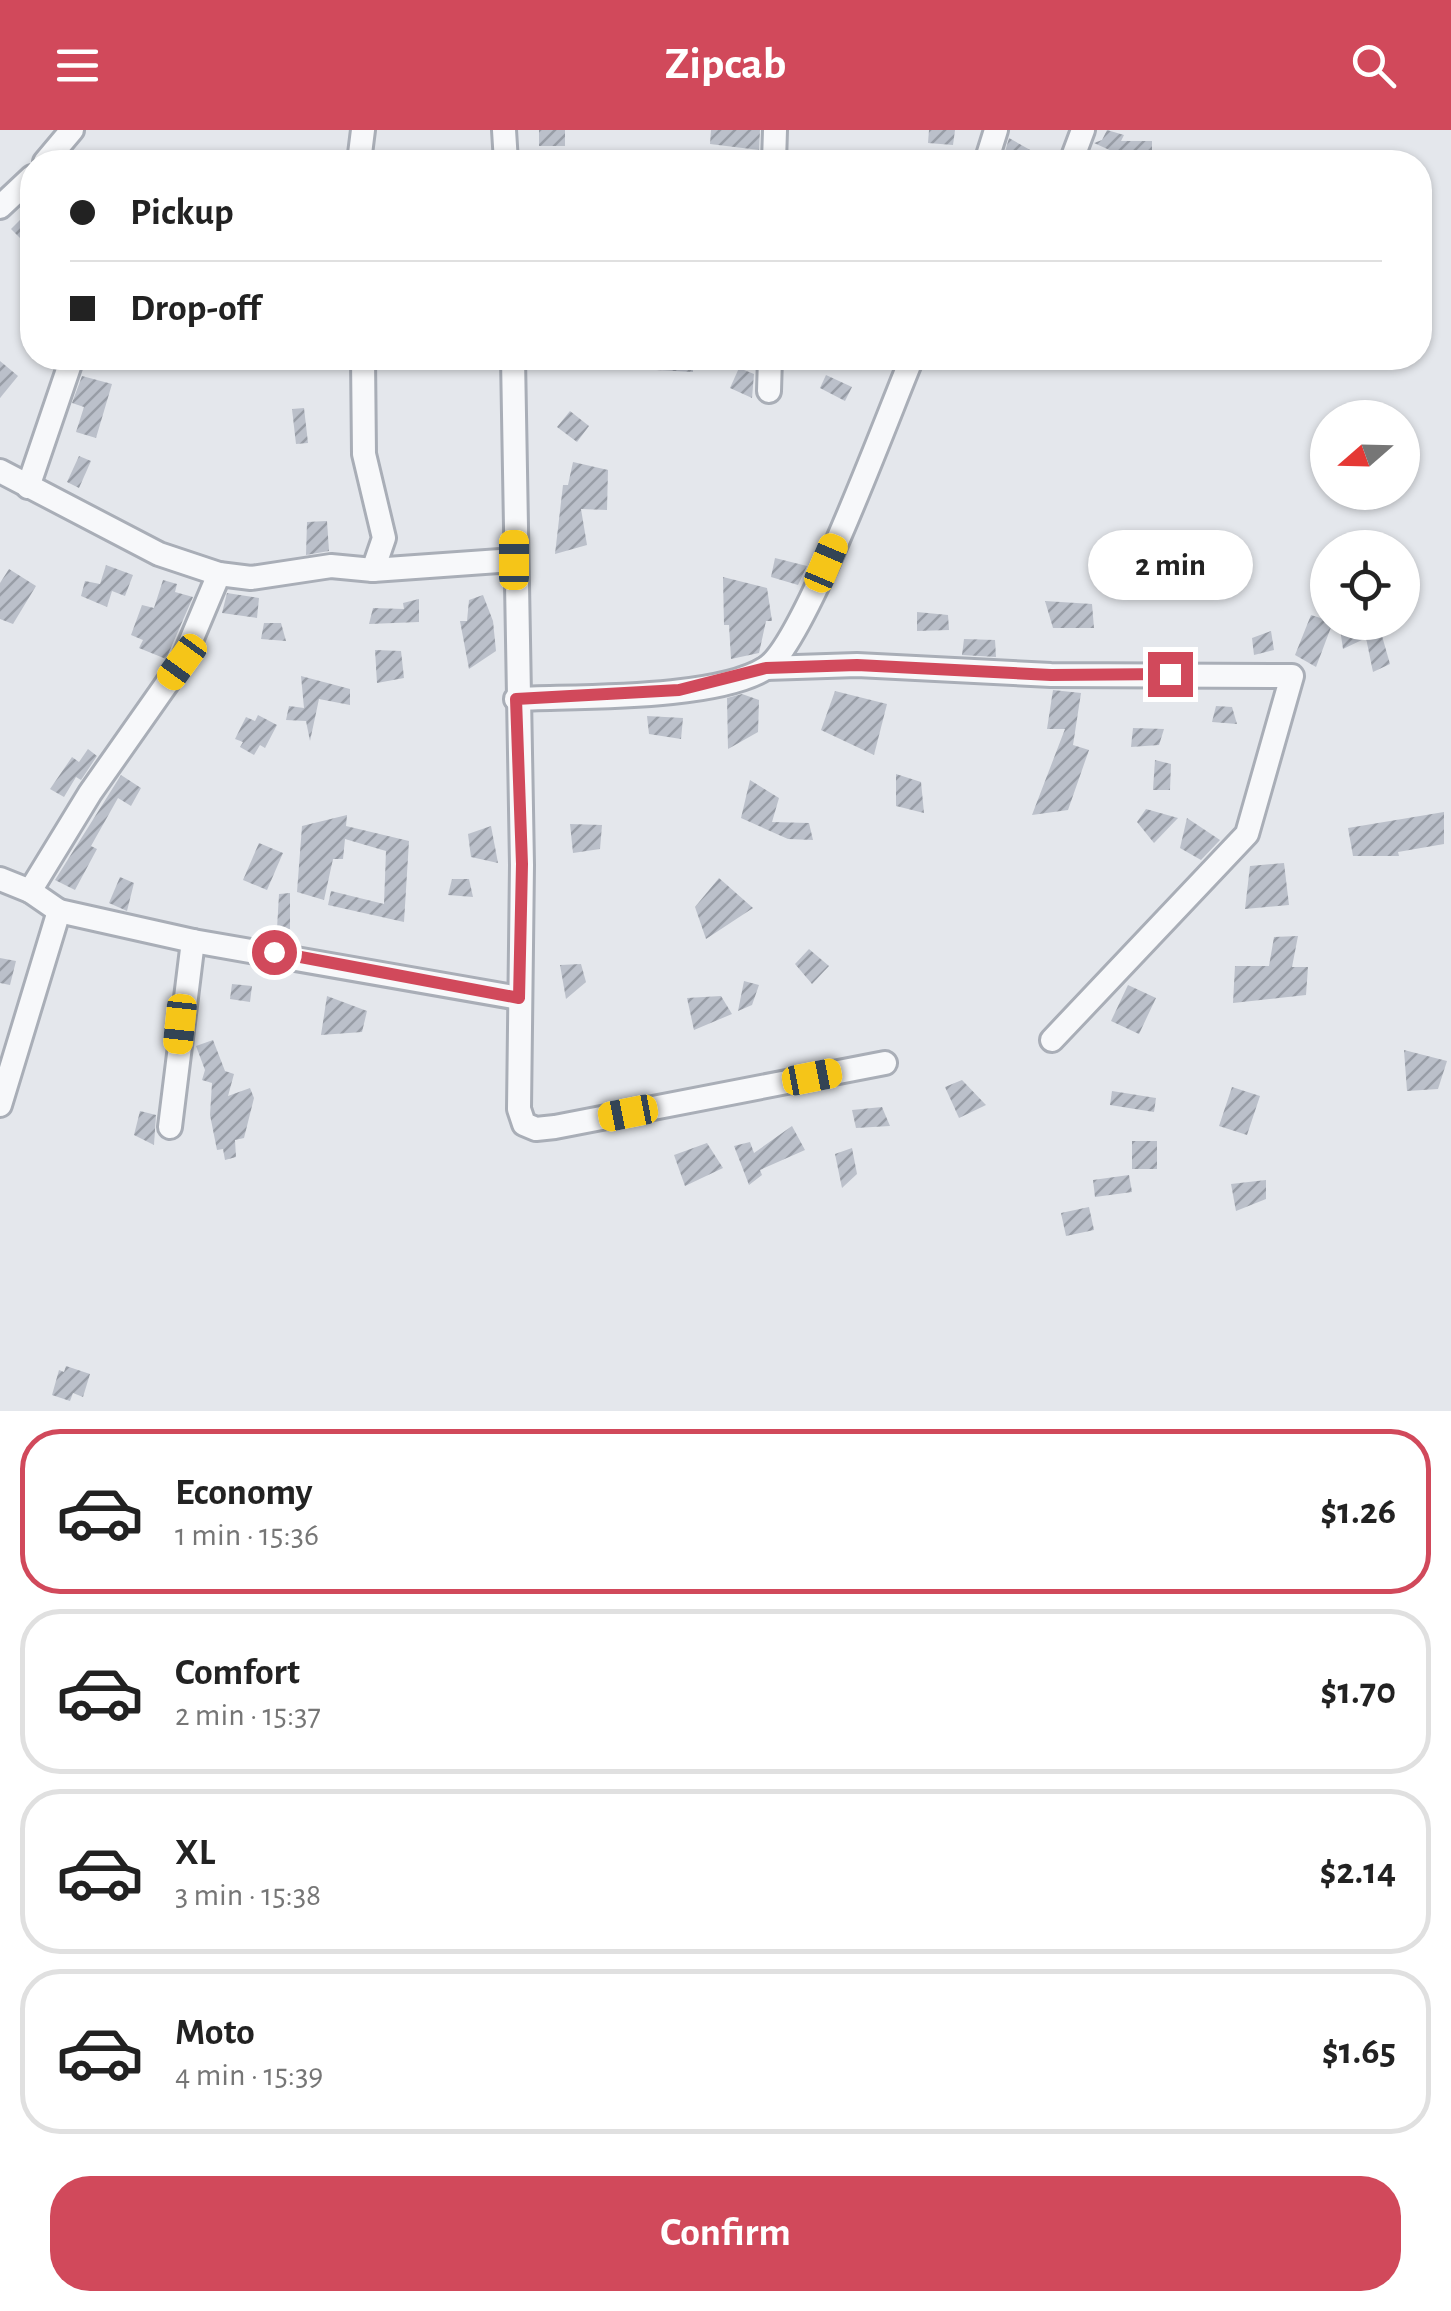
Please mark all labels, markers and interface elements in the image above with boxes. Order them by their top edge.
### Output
icon: menu [50,38,105,93]
icon: search [1346,38,1401,93]
text: Zipcab [665,42,786,87]
text: Pickup [130,194,234,232]
text: Drop-off [130,290,261,328]
north arrow [1310,400,1420,510]
map controls [1310,400,1420,640]
callout: 2 min [1088,529,1252,599]
car [499,530,529,590]
car [800,530,852,596]
button: locate [1310,530,1420,640]
text: 2 min [1135,549,1206,581]
car [152,629,212,695]
route end [1148,652,1193,697]
route start [252,930,297,975]
car [162,993,198,1055]
car [780,1057,844,1097]
car [596,1093,660,1133]
icon: car [55,1467,145,1557]
text: Economy [175,1474,313,1512]
text: $1.26 [1320,1493,1396,1531]
text: 1 min · 15:36 [175,1519,319,1551]
icon: car [55,1647,145,1737]
text: Comfort [175,1654,300,1692]
text: $1.70 [1320,1673,1396,1711]
text: 2 min · 15:37 [175,1699,321,1731]
icon: car [55,1827,145,1917]
text: XL [175,1834,215,1872]
text: $2.14 [1320,1853,1396,1891]
text: 3 min · 15:38 [175,1879,321,1911]
icon: car [55,2007,145,2097]
text: Moto [175,2014,255,2052]
text: $1.65 [1322,2033,1396,2071]
text: 4 min · 15:39 [175,2059,323,2091]
button: Confirm [50,2176,1401,2291]

